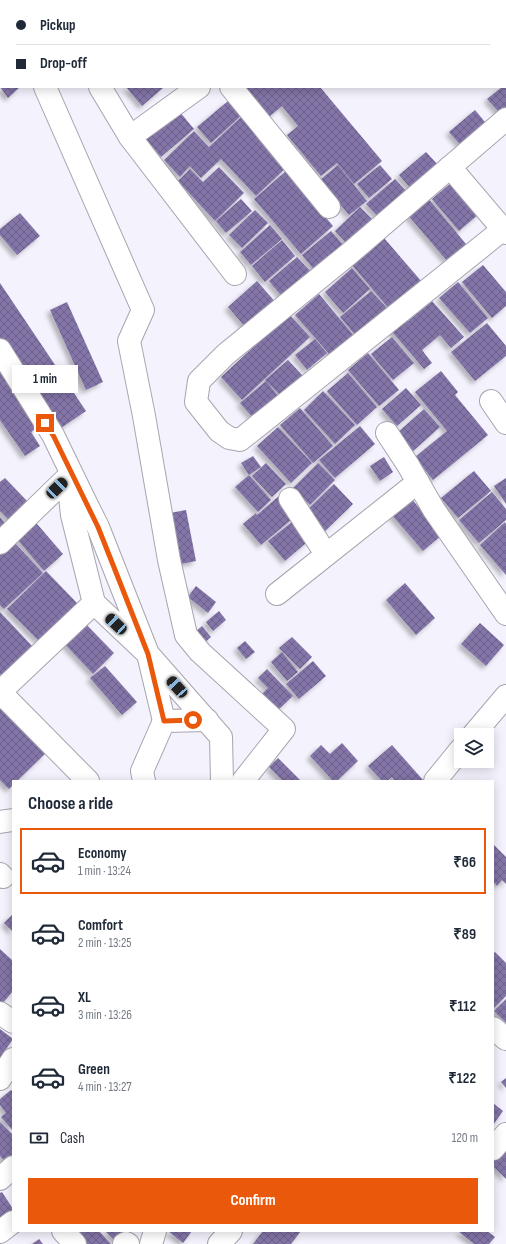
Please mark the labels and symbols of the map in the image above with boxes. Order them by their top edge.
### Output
callout: 1 min [12,365,78,393]
route end [36,414,54,432]
car [44,475,70,501]
car [103,611,129,637]
car [165,674,189,700]
route start [184,711,202,729]

